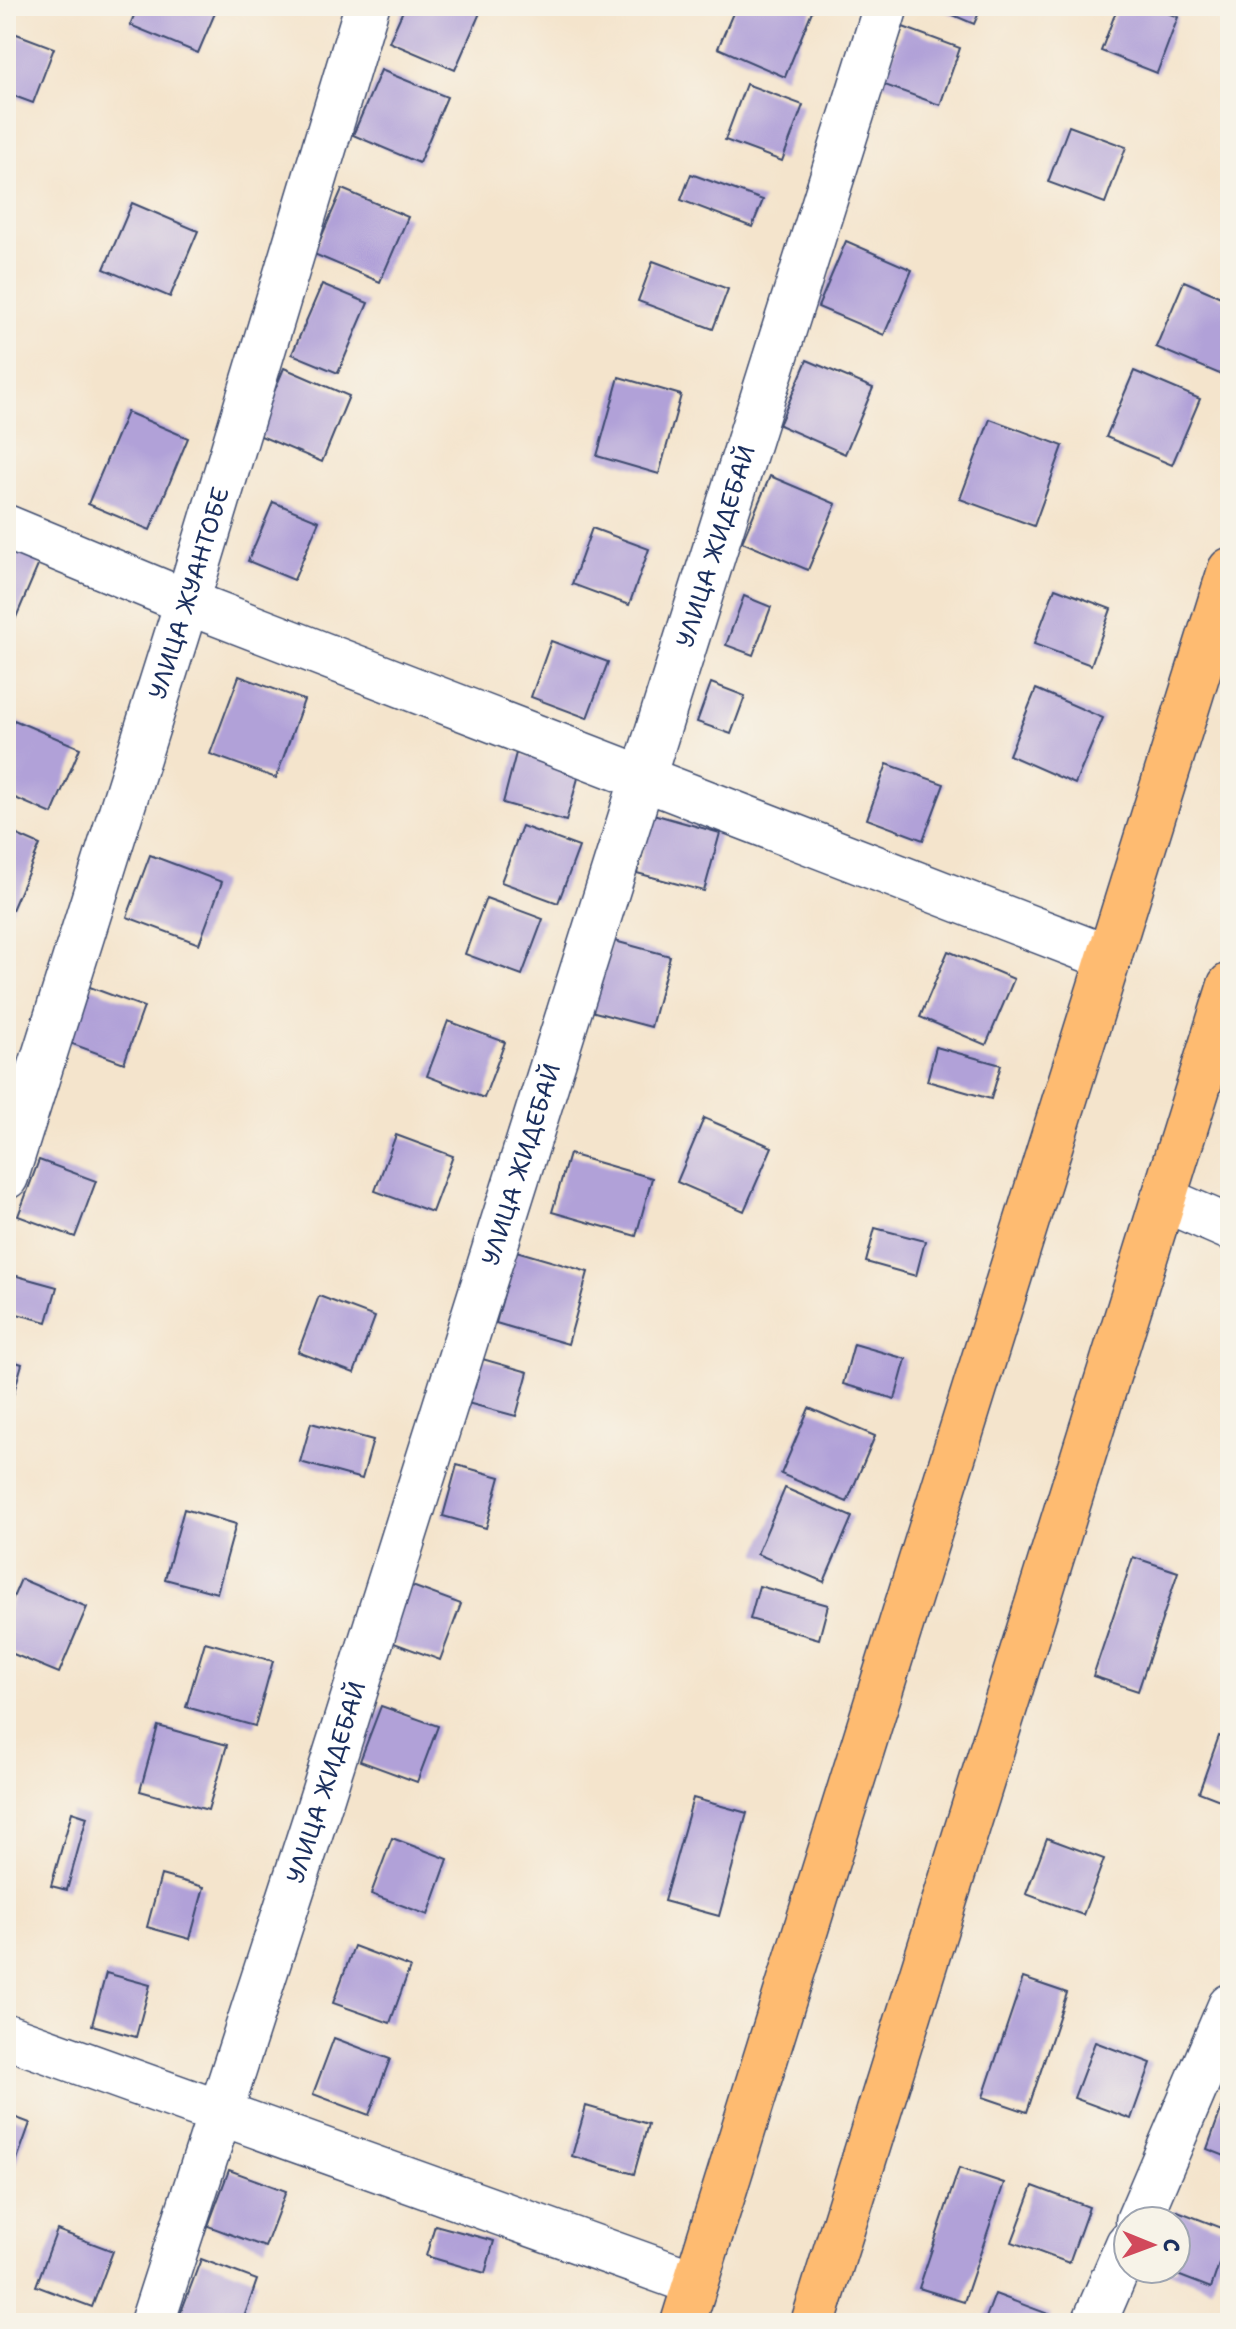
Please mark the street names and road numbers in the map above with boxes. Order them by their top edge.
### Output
street label: УЛИЦА ЖИДЕБАЙ [669,441,763,651]
street label: УЛИЦА ЖУАНТОБЕ [141,483,237,703]
street label: УЛИЦА ЖИДЕБАЙ [474,1059,568,1270]
street label: УЛИЦА ЖИДЕБАЙ [279,1677,373,1888]

